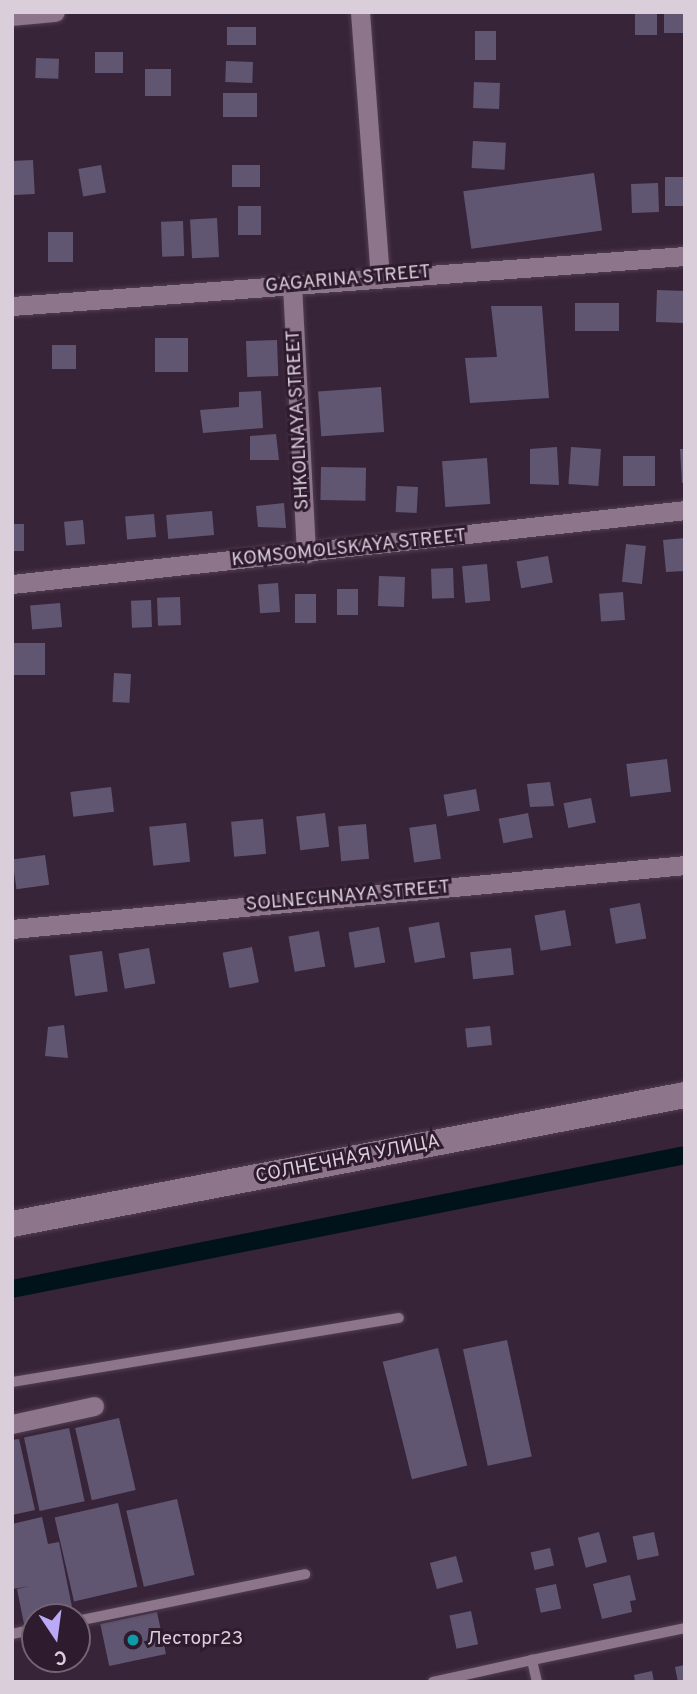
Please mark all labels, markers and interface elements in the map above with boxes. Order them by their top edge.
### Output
street label: GAGARINA STREET [264,261,432,299]
street label: SHKOLNAYA STREET [283,329,315,511]
street label: KOMSOMOLSKAYA STREET [230,525,468,573]
street label: SOLNECHNAYA STREET [245,877,451,917]
street label: СОЛНЕЧНАЯ УЛИЦА [254,1131,442,1189]
north arrow [21,1603,91,1673]
place label: Лесторг23 [147,1629,243,1651]
marker: Лесторг23 [125,1632,141,1648]
text: С [52,1643,69,1670]

